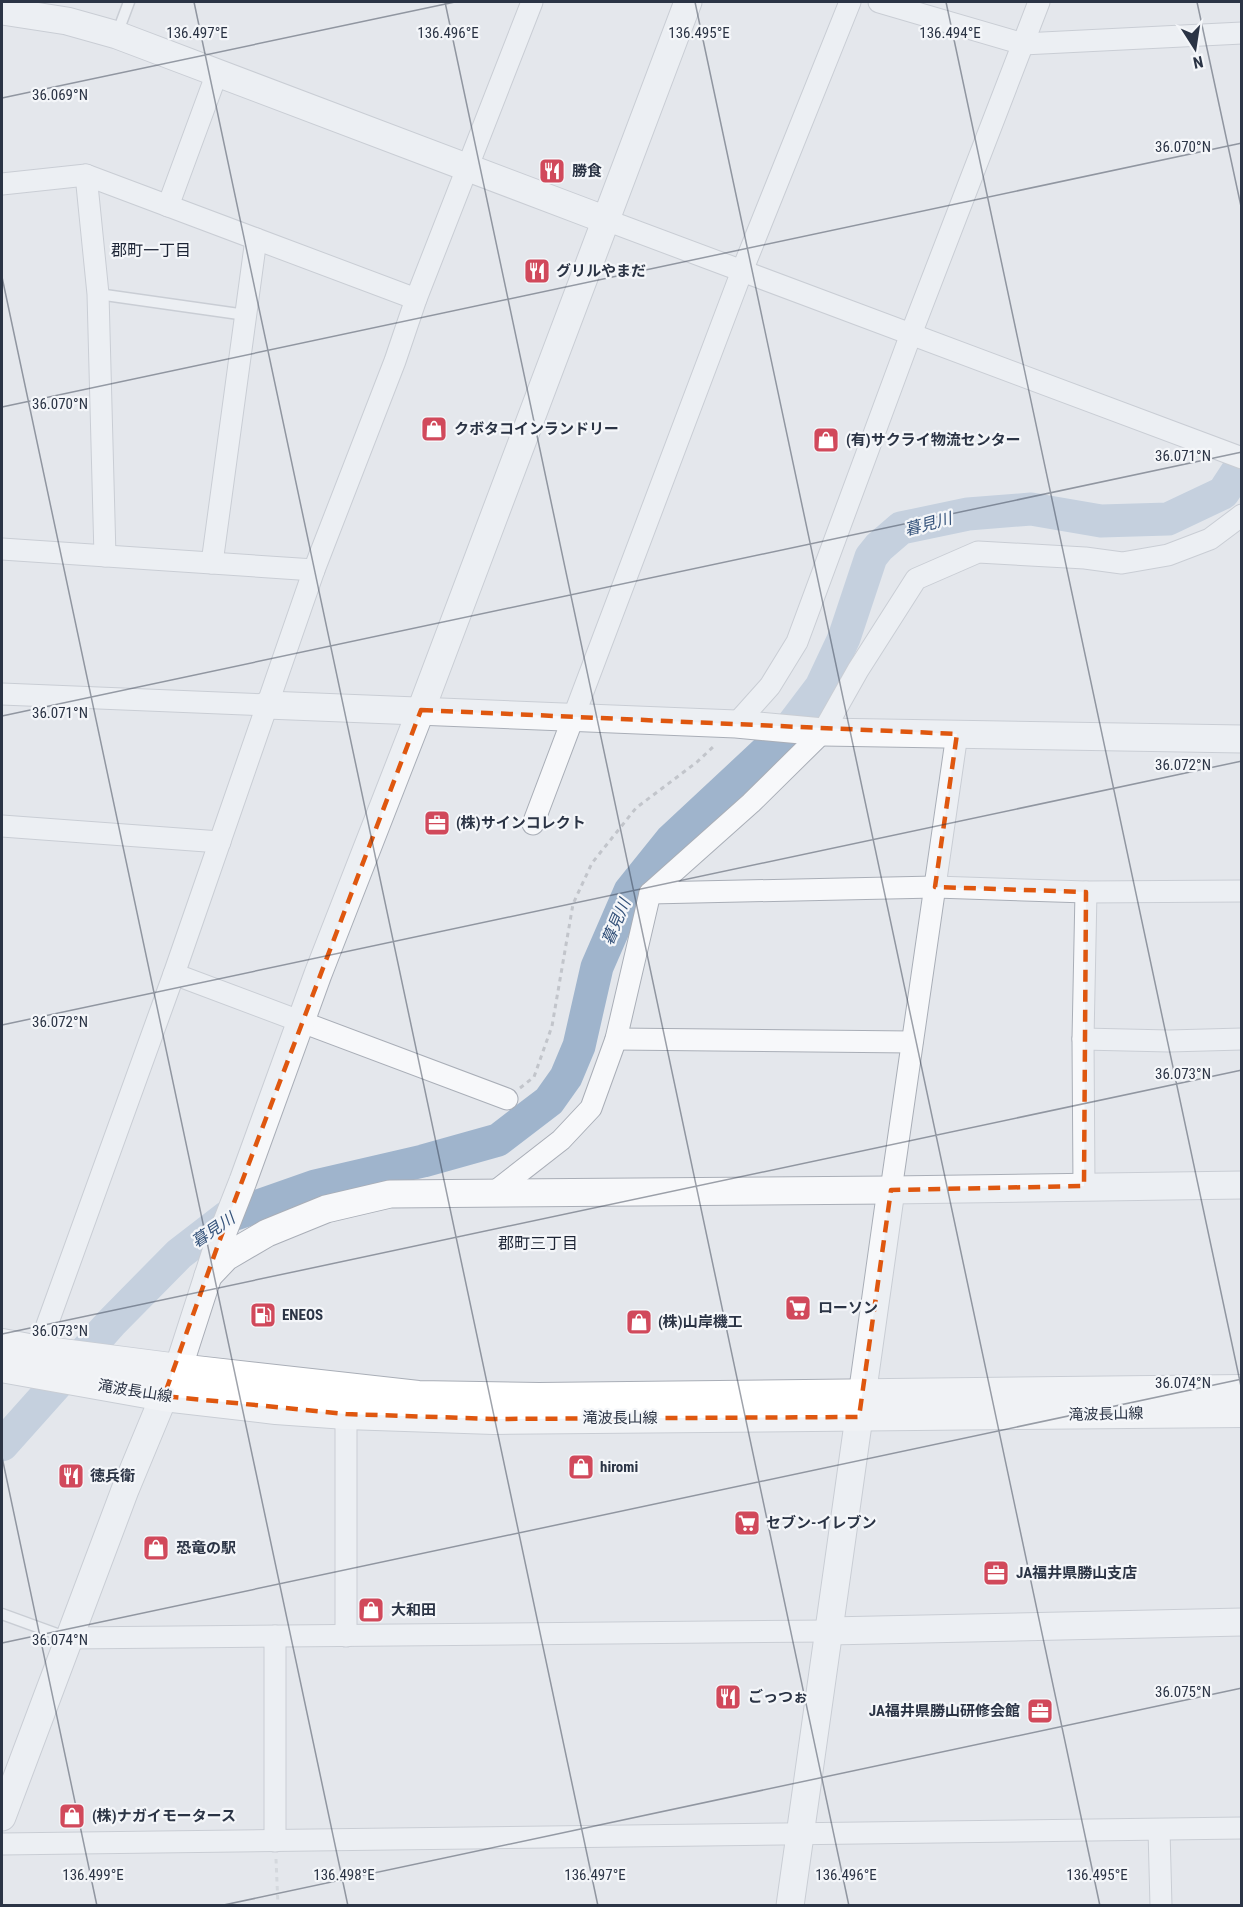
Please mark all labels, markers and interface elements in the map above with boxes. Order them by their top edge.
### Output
north arrow [1165,18,1225,78]
text: 136.497°E [166,24,228,42]
text: 136.496°E [417,24,479,42]
text: 136.495°E [668,24,730,42]
text: 136.494°E [919,24,981,42]
text: N [1191,52,1205,72]
text: 36.069°N [32,86,88,104]
text: 36.070°N [1155,138,1211,156]
restaurant icon: 勝食 [537,156,567,186]
place label: 勝食 [572,162,602,180]
district label: 郡町一丁目 [111,241,191,260]
restaurant icon: グリルやまだ [522,256,552,286]
place label: グリルやまだ [556,262,646,280]
text: 36.070°N [32,395,88,413]
shop icon: クボタコインランドリー [419,414,449,444]
place label: クボタコインランドリー [454,420,619,438]
shop icon: (有)サクライ物流センター [811,425,841,455]
place label: (有)サクライ物流センター [846,431,1021,449]
text: 36.071°N [1155,447,1211,465]
water label: 暮見川 [902,508,956,539]
text: 36.071°N [32,704,88,722]
text: 36.072°N [1155,756,1211,774]
office icon: (株)サインコレクト [422,808,452,838]
place label: (株)サインコレクト [456,814,586,832]
water label: 暮見川 [598,894,635,948]
text: 36.072°N [32,1013,88,1031]
text: 36.073°N [1155,1065,1211,1083]
water label: 暮見川 [188,1208,240,1251]
district label: 郡町三丁目 [498,1234,578,1253]
supermarket icon: ローソン [783,1293,813,1323]
place label: ローソン [818,1299,878,1317]
fuel station icon: ENEOS [248,1300,278,1330]
place label: ENEOS [282,1306,323,1324]
shop icon: (株)山岸機工 [624,1307,654,1337]
place label: (株)山岸機工 [658,1313,743,1331]
text: 36.073°N [32,1322,88,1340]
text: 36.074°N [1155,1374,1211,1392]
street label: 滝波長山線 [97,1376,173,1406]
street label: 滝波長山線 [1068,1404,1144,1424]
street label: 滝波長山線 [582,1409,658,1427]
shop icon: hiromi [566,1452,596,1482]
place label: hiromi [600,1458,638,1476]
restaurant icon: 徳兵衛 [56,1461,86,1491]
place label: 徳兵衛 [90,1467,135,1485]
supermarket icon: セブン-イレブン [732,1508,762,1538]
place label: セブン-イレブン [766,1514,876,1532]
shop icon: 恐竜の駅 [141,1533,171,1563]
place label: 恐竜の駅 [176,1539,236,1557]
office icon: JA福井県勝山支店 [981,1558,1011,1588]
place label: JA福井県勝山支店 [1016,1564,1137,1582]
shop icon: 大和田 [356,1595,386,1625]
place label: 大和田 [391,1601,436,1619]
text: 36.074°N [32,1631,88,1649]
restaurant icon: ごっつぉ [713,1682,743,1712]
text: 36.075°N [1155,1683,1211,1701]
place label: ごっつぉ [748,1688,808,1706]
office icon: JA福井県勝山研修会館 [1025,1696,1055,1726]
place label: JA福井県勝山研修会館 [869,1702,1020,1720]
shop icon: (株)ナガイモータース [57,1801,87,1831]
place label: (株)ナガイモータース [92,1807,236,1825]
text: 136.499°E [62,1866,124,1884]
text: 136.498°E [313,1866,375,1884]
text: 136.497°E [564,1866,626,1884]
text: 136.496°E [815,1866,877,1884]
text: 136.495°E [1066,1866,1128,1884]

